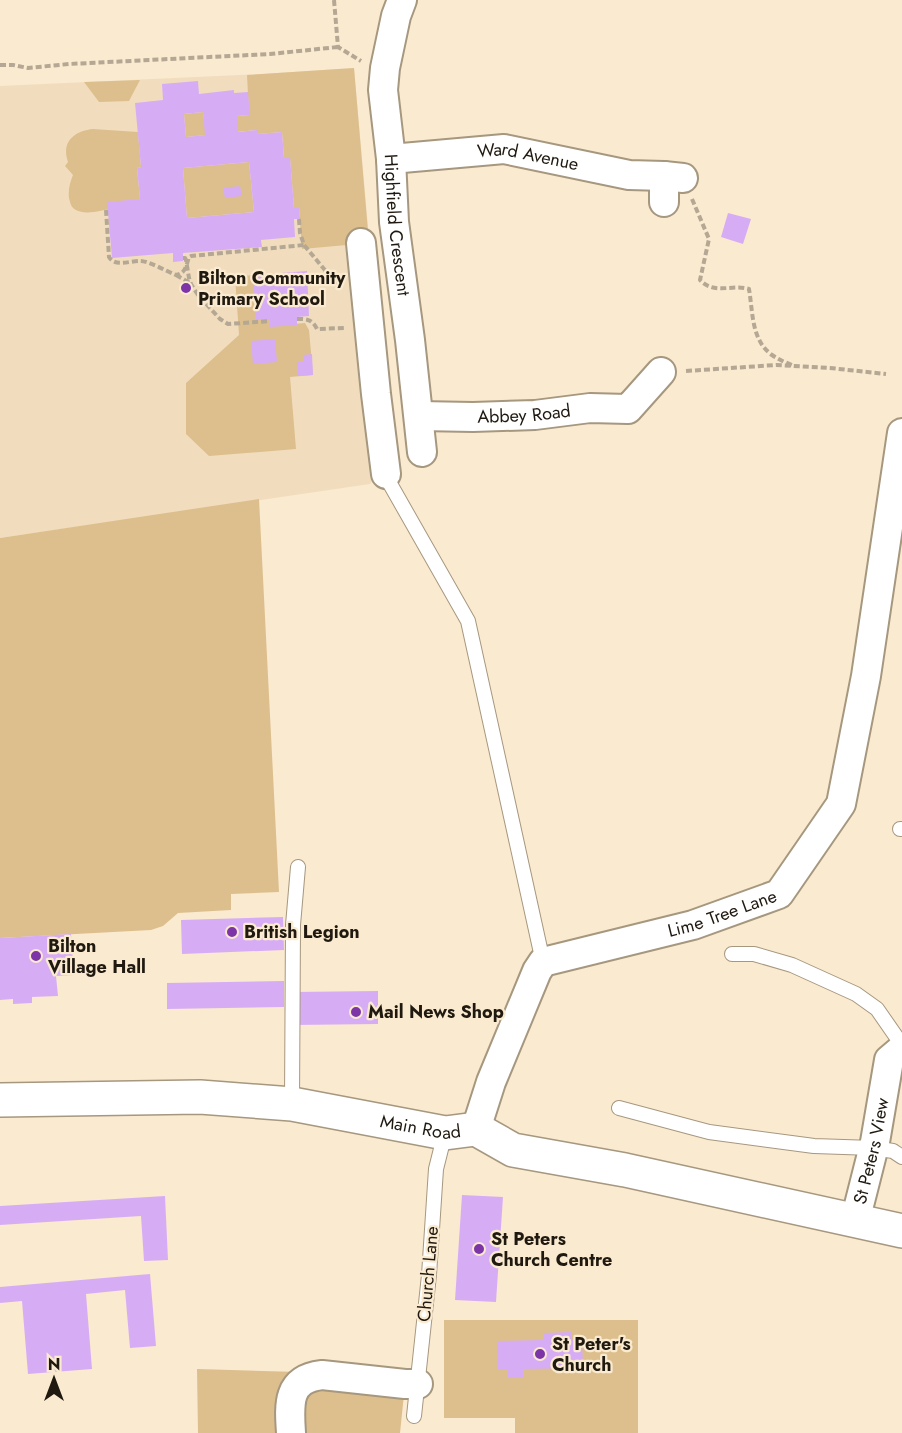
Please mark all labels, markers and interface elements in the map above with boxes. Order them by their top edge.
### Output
street label: Ward Avenue [476,136,581,177]
street label: Highfield Crescent [378,153,417,298]
place label: Bilton Community Primary School [198,265,346,312]
marker: Bilton Community Primary School [179,281,193,295]
street label: Abbey Road [477,398,572,430]
street label: Lime Tree Lane [665,883,780,944]
place label: British Legion [244,919,360,945]
marker: British Legion [225,925,239,939]
place label: Bilton Village Hall [47,933,146,980]
marker: Bilton Village Hall [29,949,43,963]
place label: Mail News Shop [368,999,504,1025]
marker: Mail News Shop [349,1005,363,1019]
street label: St Peters View [847,1095,895,1207]
street label: Main Road [378,1108,462,1146]
street label: Church Lane [411,1225,445,1323]
place label: St Peters Church Centre [491,1226,612,1273]
marker: St Peters Church Centre [472,1242,486,1256]
place label: St Peter's Church [552,1331,631,1378]
marker: St Peter's Church [533,1347,547,1361]
north arrow [24,1349,84,1409]
text: N [48,1353,60,1376]

